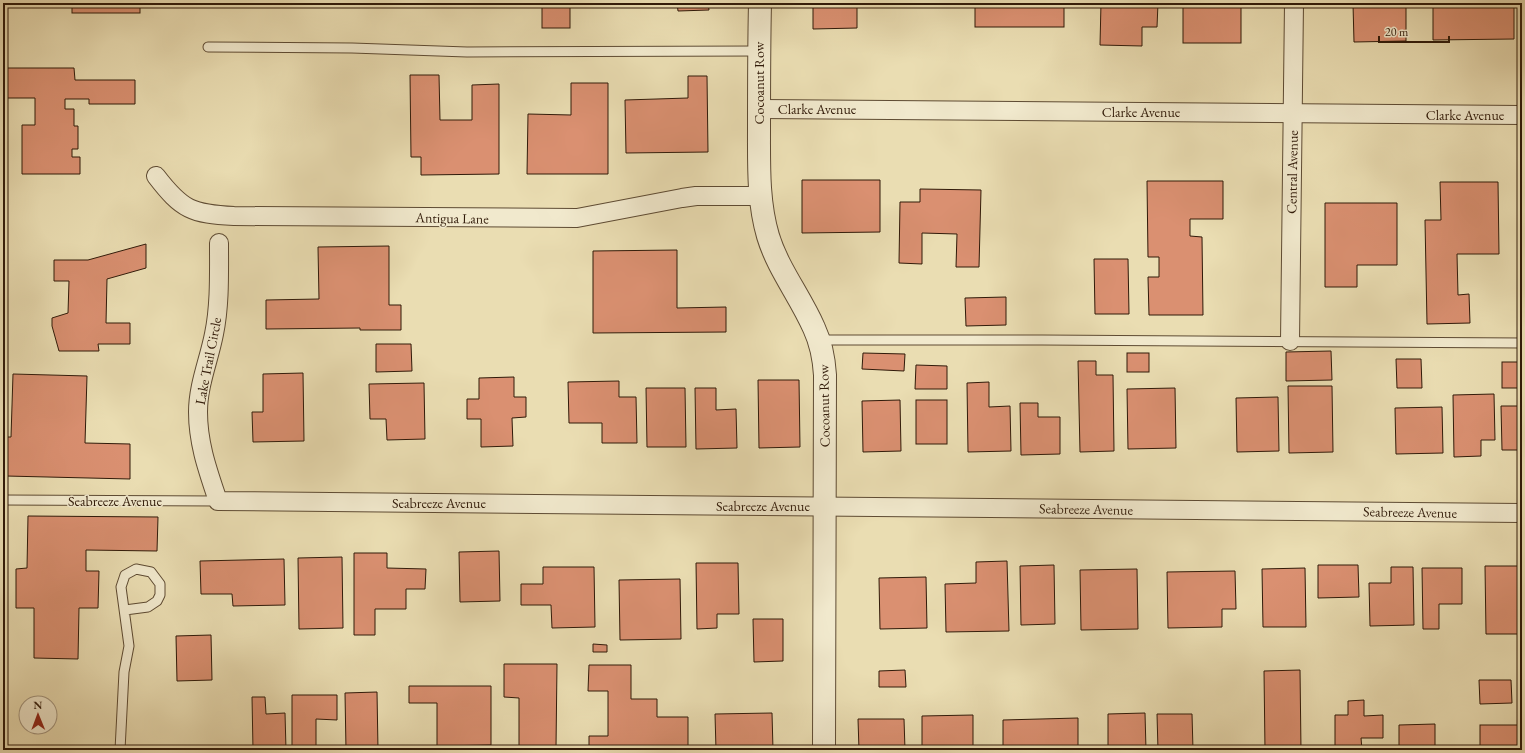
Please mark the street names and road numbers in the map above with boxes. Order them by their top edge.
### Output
street label: Cocoanut Row [750,41,768,124]
street label: Clarke Avenue [778,100,857,118]
street label: Clarke Avenue [1102,103,1181,121]
street label: Clarke Avenue [1426,106,1505,124]
street label: Central Avenue [1282,129,1302,214]
street label: Antigua Lane [414,208,489,228]
street label: Lake Trail Circle [191,315,225,406]
street label: Cocoanut Row [814,364,834,448]
street label: Seabreeze Avenue [68,492,163,510]
street label: Seabreeze Avenue [392,494,487,512]
street label: Seabreeze Avenue [716,497,811,515]
street label: Seabreeze Avenue [1039,499,1134,519]
street label: Seabreeze Avenue [1363,502,1458,522]

